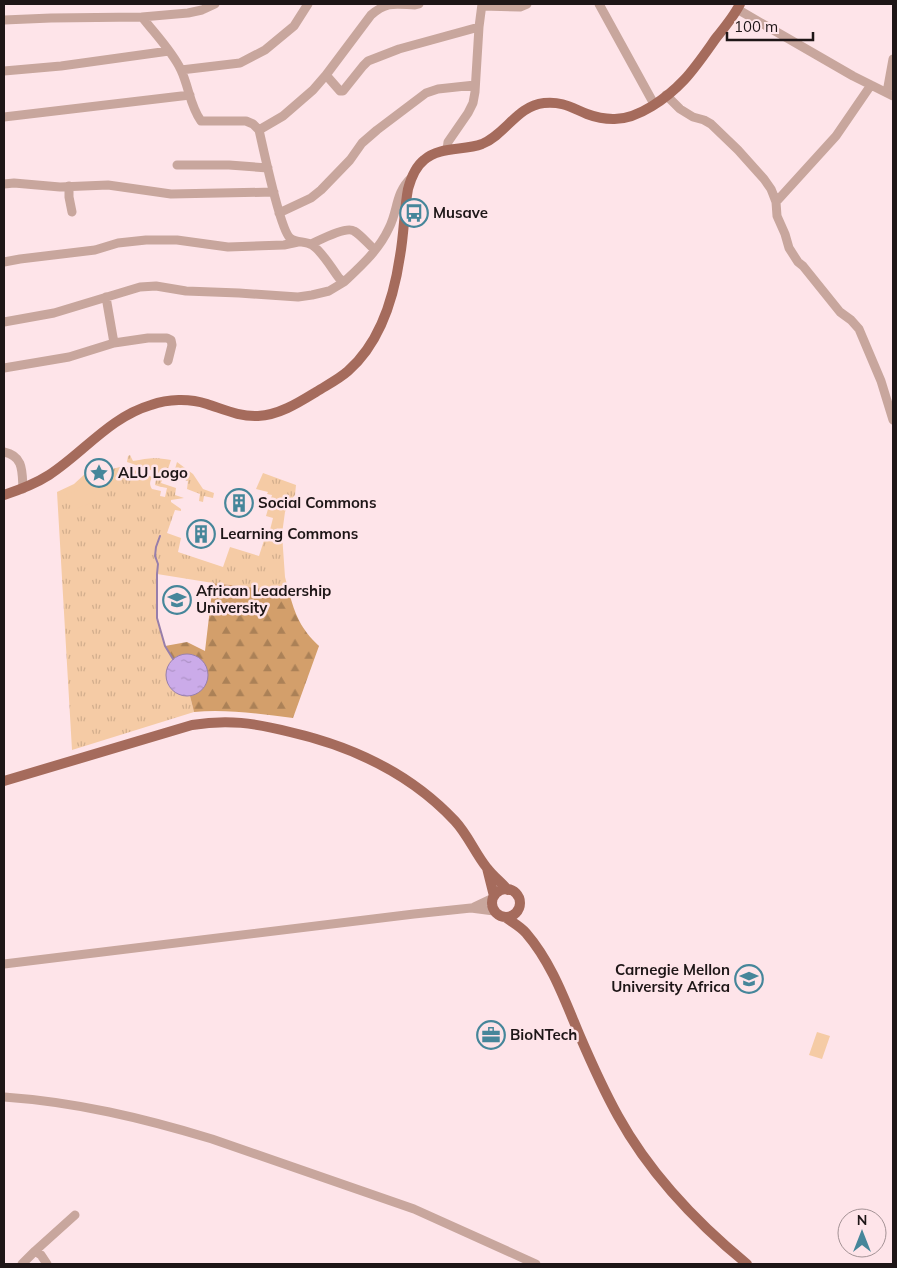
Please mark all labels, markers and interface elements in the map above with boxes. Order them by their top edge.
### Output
scale bar [727,10,813,42]
text: 100 m [734,17,778,36]
bus stop icon: Musave [399,198,429,228]
place label: Musave [433,203,488,222]
place icon: ALU Logo [84,458,114,488]
place label: ALU Logo [118,463,188,482]
building icon: Social Commons [224,488,254,518]
place label: Social Commons [258,493,376,512]
building icon: Learning Commons [186,519,216,549]
place label: Learning Commons [220,524,358,543]
place label: African Leadership University [196,581,331,617]
school or university icon: African Leadership University [162,585,192,615]
place label: Carnegie Mellon University Africa [611,960,730,996]
school or university icon: Carnegie Mellon University Africa [734,964,764,994]
office icon: BioNTech [476,1020,506,1050]
place label: BioNTech [510,1025,577,1044]
north arrow [837,1208,887,1258]
text: N [857,1211,867,1229]

